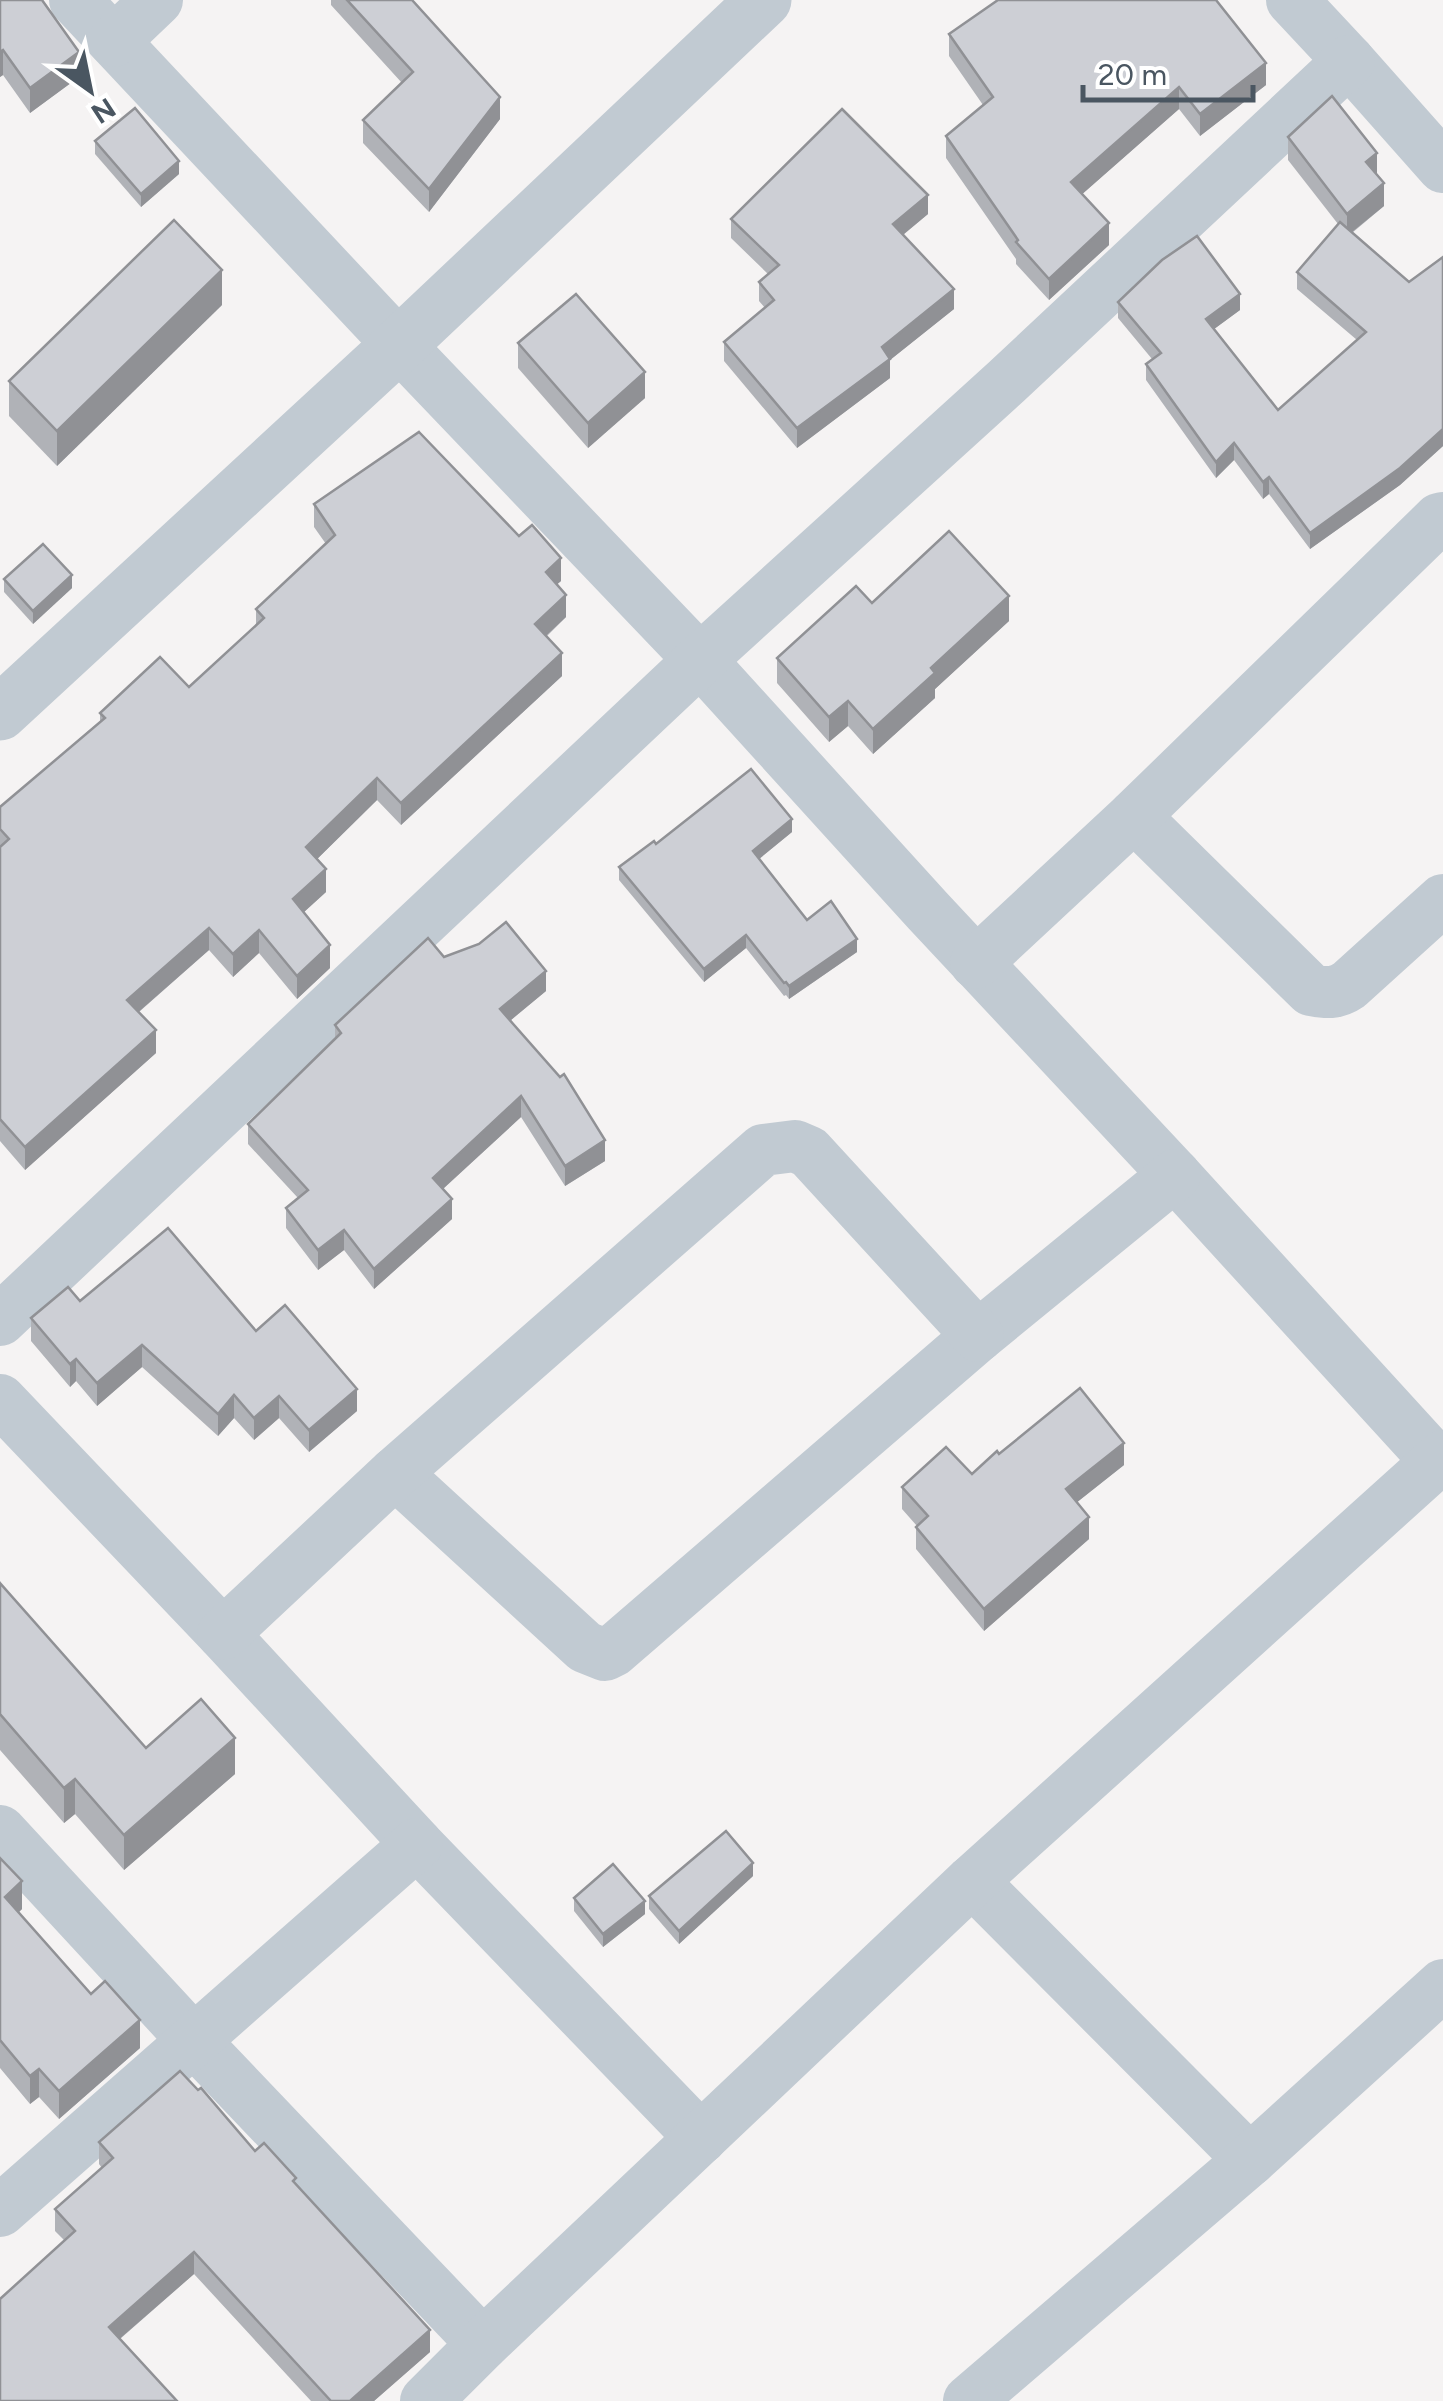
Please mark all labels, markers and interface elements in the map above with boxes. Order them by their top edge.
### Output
north arrow [40,40,140,140]
scale bar [1083,40,1253,102]
text: 20 m [1098,56,1167,93]
text: N [85,91,122,131]

